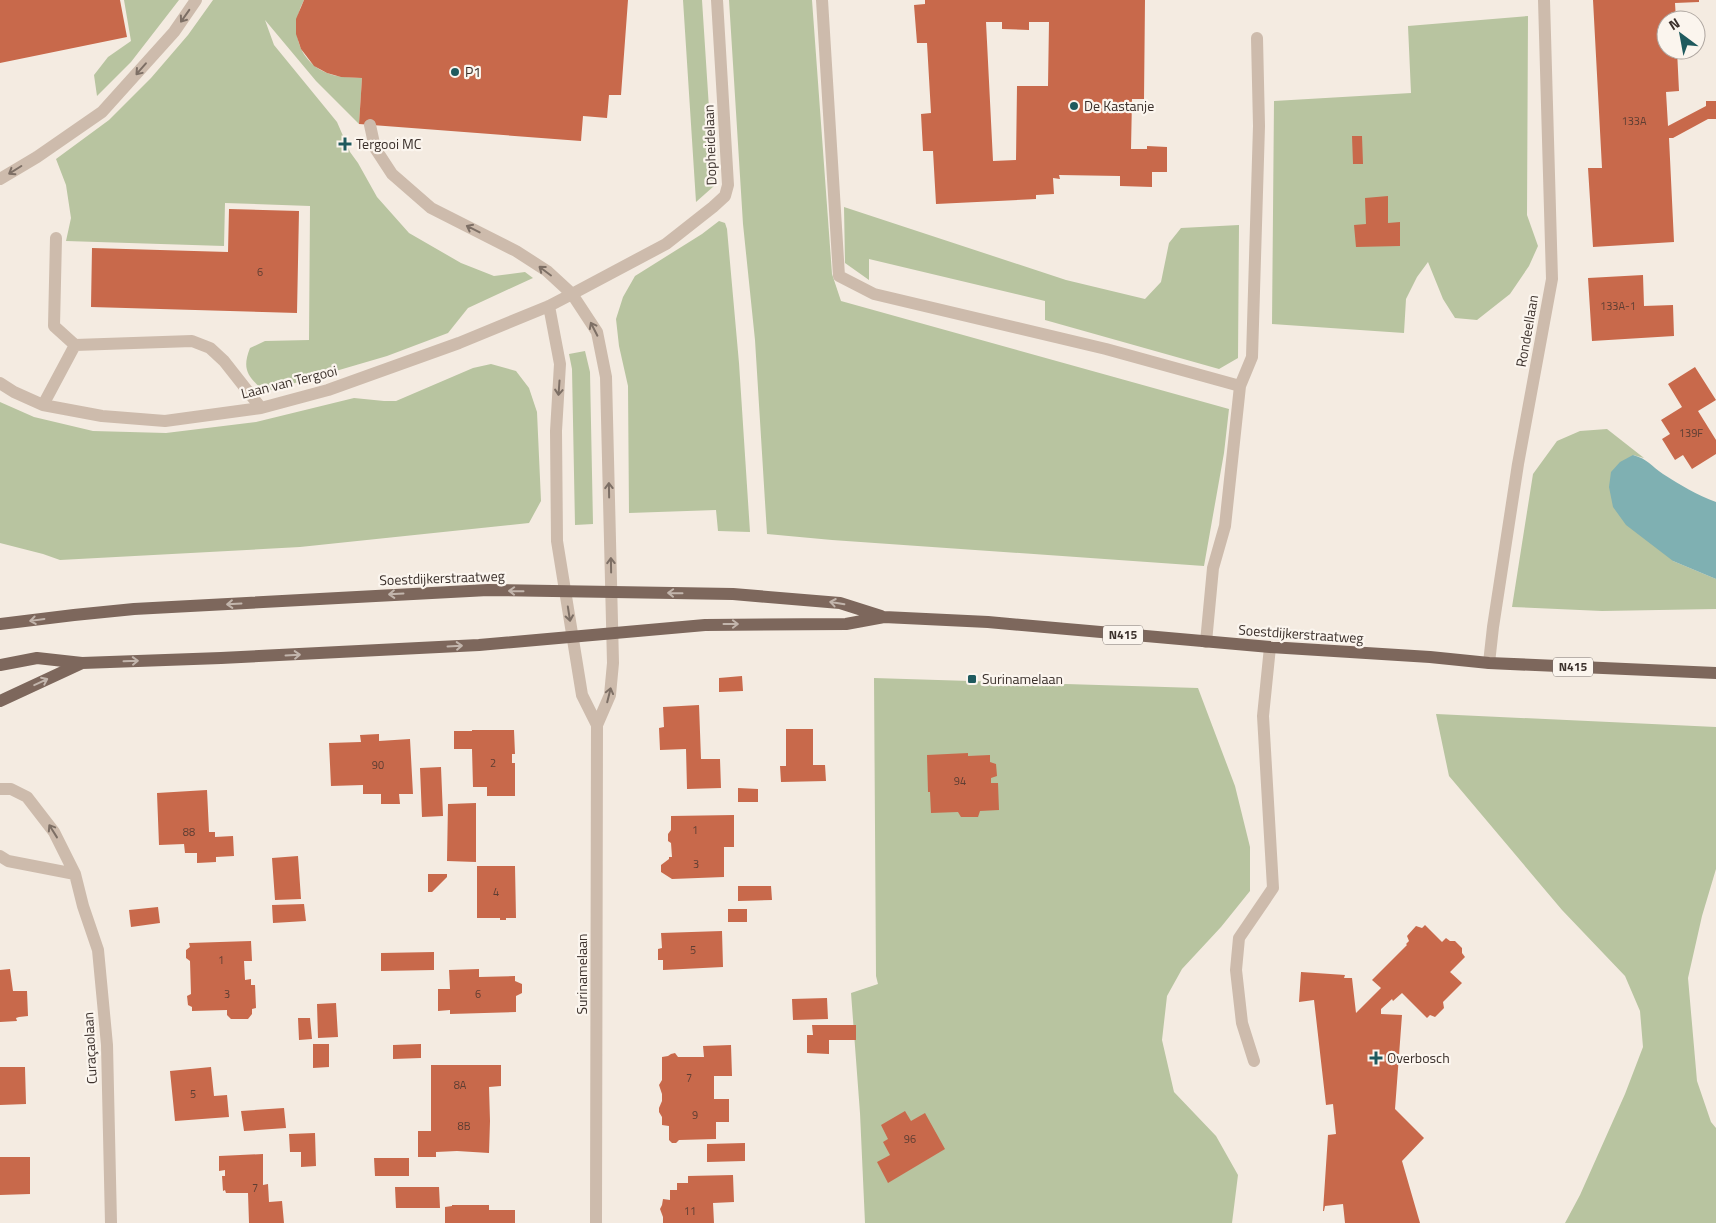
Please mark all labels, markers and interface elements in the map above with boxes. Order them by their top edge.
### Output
one-way arrow [180,9,190,23]
north arrow [1656,10,1706,60]
text: N [1664,12,1684,35]
place label: P1 [465,61,481,82]
one-way arrow [136,62,147,75]
marker: P1 [449,66,461,78]
place label: De Kastanje [1084,95,1154,116]
marker: De Kastanje [1068,100,1080,112]
street label: Dopheidelaan [698,104,721,186]
house number: 133A [1621,113,1647,129]
place label: Tergooi MC [356,133,422,154]
marker: Tergooi MC [338,137,352,151]
one-way arrow [9,165,23,175]
one-way arrow [465,224,480,234]
house number: 6 [257,264,263,280]
one-way arrow [538,266,552,276]
street label: Rondeellaan [1510,293,1543,369]
house number: 133A-1 [1600,298,1636,314]
one-way arrow [589,322,599,337]
street label: Laan van Tergooi [239,359,339,404]
one-way arrow [554,380,564,396]
house number: 139F [1679,425,1703,441]
one-way arrow [605,482,614,498]
one-way arrow [606,557,616,574]
street label: Soestdijkerstraatweg [379,565,505,590]
one-way arrow [508,586,524,595]
one-way arrow [667,588,684,598]
one-way arrow [388,590,404,599]
one-way arrow [830,598,846,608]
one-way arrow [226,600,242,609]
one-way arrow [564,606,574,622]
one-way arrow [29,615,45,625]
street label: Soestdijkerstraatweg [1238,619,1364,648]
one-way arrow [723,620,739,629]
road number: N415 [1103,626,1143,644]
one-way arrow [447,641,463,651]
one-way arrow [285,650,301,659]
one-way arrow [123,657,139,666]
road number: N415 [1553,658,1593,676]
place label: Surinamelaan [982,668,1063,689]
marker: Surinamelaan [966,673,978,685]
one-way arrow [33,676,48,686]
one-way arrow [605,687,614,703]
house number: 2 [490,755,496,771]
house number: 90 [372,757,384,773]
house number: 94 [954,773,966,789]
house number: 1 [692,822,698,838]
house number: 88 [183,824,195,840]
one-way arrow [47,825,57,839]
house number: 3 [693,856,699,872]
house number: 4 [493,884,499,900]
street label: Surinamelaan [571,933,592,1015]
house number: 5 [690,942,696,958]
house number: 1 [218,952,224,968]
house number: 3 [224,986,230,1002]
house number: 6 [475,986,481,1002]
street label: Curaçaolaan [77,1012,102,1085]
place label: Overbosch [1387,1047,1450,1068]
marker: Overbosch [1369,1051,1383,1065]
house number: 7 [686,1070,692,1086]
house number: 8A [454,1077,467,1093]
house number: 5 [190,1086,196,1102]
house number: 9 [692,1107,698,1123]
house number: 8B [458,1118,471,1134]
house number: 96 [904,1131,916,1147]
house number: 7 [252,1180,258,1196]
house number: 11 [684,1203,696,1219]

